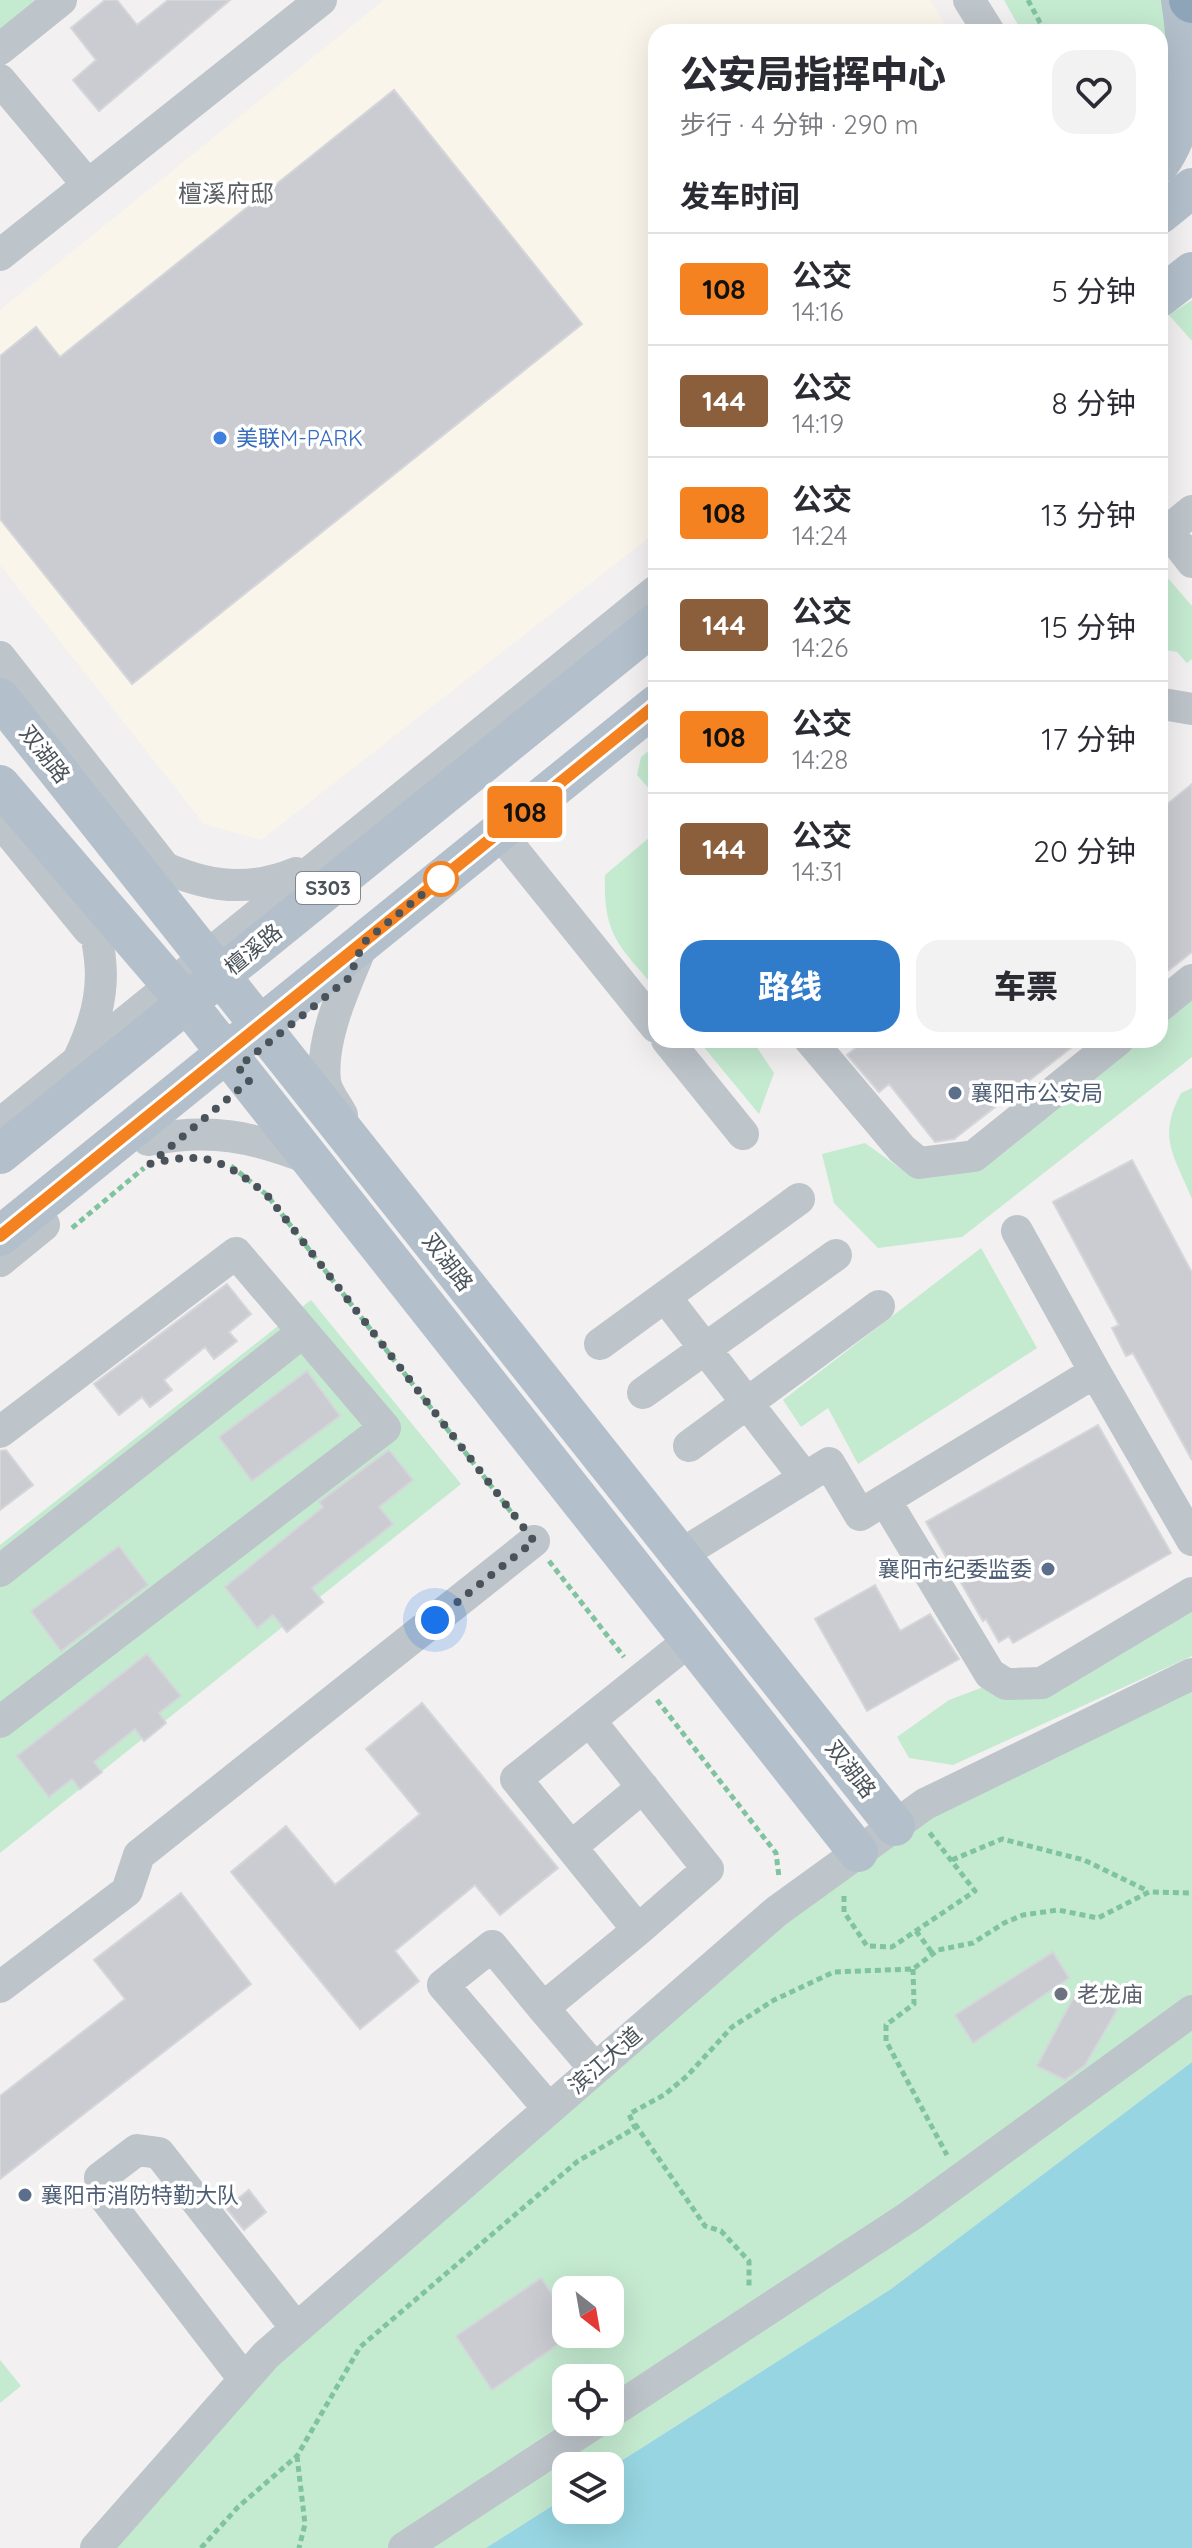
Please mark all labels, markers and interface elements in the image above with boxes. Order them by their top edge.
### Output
text: 公安局指挥中心 [680,50,946,98]
button: heart [1052,50,1136,134]
text: 步行 · 4 分钟 · 290 m [680,108,919,141]
text: 发车时间 [680,177,800,215]
district label: 檀溪府邸 [178,178,274,208]
text: 公交 [792,256,852,294]
text: 108 [702,271,746,306]
text: 5 分钟 [1051,272,1136,310]
text: 14:16 [792,295,843,328]
text: 公交 [792,368,852,406]
text: 144 [702,383,746,418]
text: 8 分钟 [1052,384,1136,422]
text: 14:19 [792,407,844,440]
place label: 美联M-PARK [236,424,363,452]
marker: 美联M-PARK [211,429,229,447]
text: 公交 [792,480,852,518]
text: 108 [702,495,746,530]
text: 13 分钟 [1041,496,1136,534]
text: 14:24 [792,519,848,552]
text: 公交 [792,592,852,630]
text: 144 [702,607,746,642]
text: 15 分钟 [1040,608,1136,646]
text: 14:26 [792,631,848,664]
text: 公交 [792,704,852,742]
street label: 双湖路 [14,719,76,789]
text: 108 [702,719,746,754]
text: 17 分钟 [1041,720,1136,758]
text: 14:28 [792,743,848,776]
line badge: 108 [479,786,571,838]
text: 108 [503,794,547,829]
text: 公交 [792,816,852,854]
text: 144 [702,831,746,866]
text: 20 分钟 [1033,832,1136,870]
text: 14:31 [792,855,843,888]
unlabelled marker [424,862,458,896]
road number: S303 [296,872,360,904]
street label: 檀溪路 [219,917,287,981]
button: 路线 [680,940,900,1032]
button: 车票 [916,940,1136,1032]
place label: 襄阳市公安局 [971,1079,1103,1107]
marker: 襄阳市公安局 [946,1084,964,1102]
street label: 双湖路 [417,1227,479,1297]
place label: 襄阳市纪委监委 [878,1555,1032,1583]
marker: 襄阳市纪委监委 [1039,1560,1057,1578]
your location [415,1600,455,1640]
street label: 双湖路 [820,1734,882,1804]
place label: 老龙庙 [1077,1980,1143,2008]
marker: 老龙庙 [1052,1985,1070,2003]
street label: 滨江大道 [563,2021,647,2099]
place label: 襄阳市消防特勤大队 [41,2181,239,2209]
marker: 襄阳市消防特勤大队 [16,2186,34,2204]
north arrow [552,2276,624,2348]
map controls [552,2276,624,2524]
button: locate [552,2364,624,2436]
button: layers [552,2452,624,2524]

